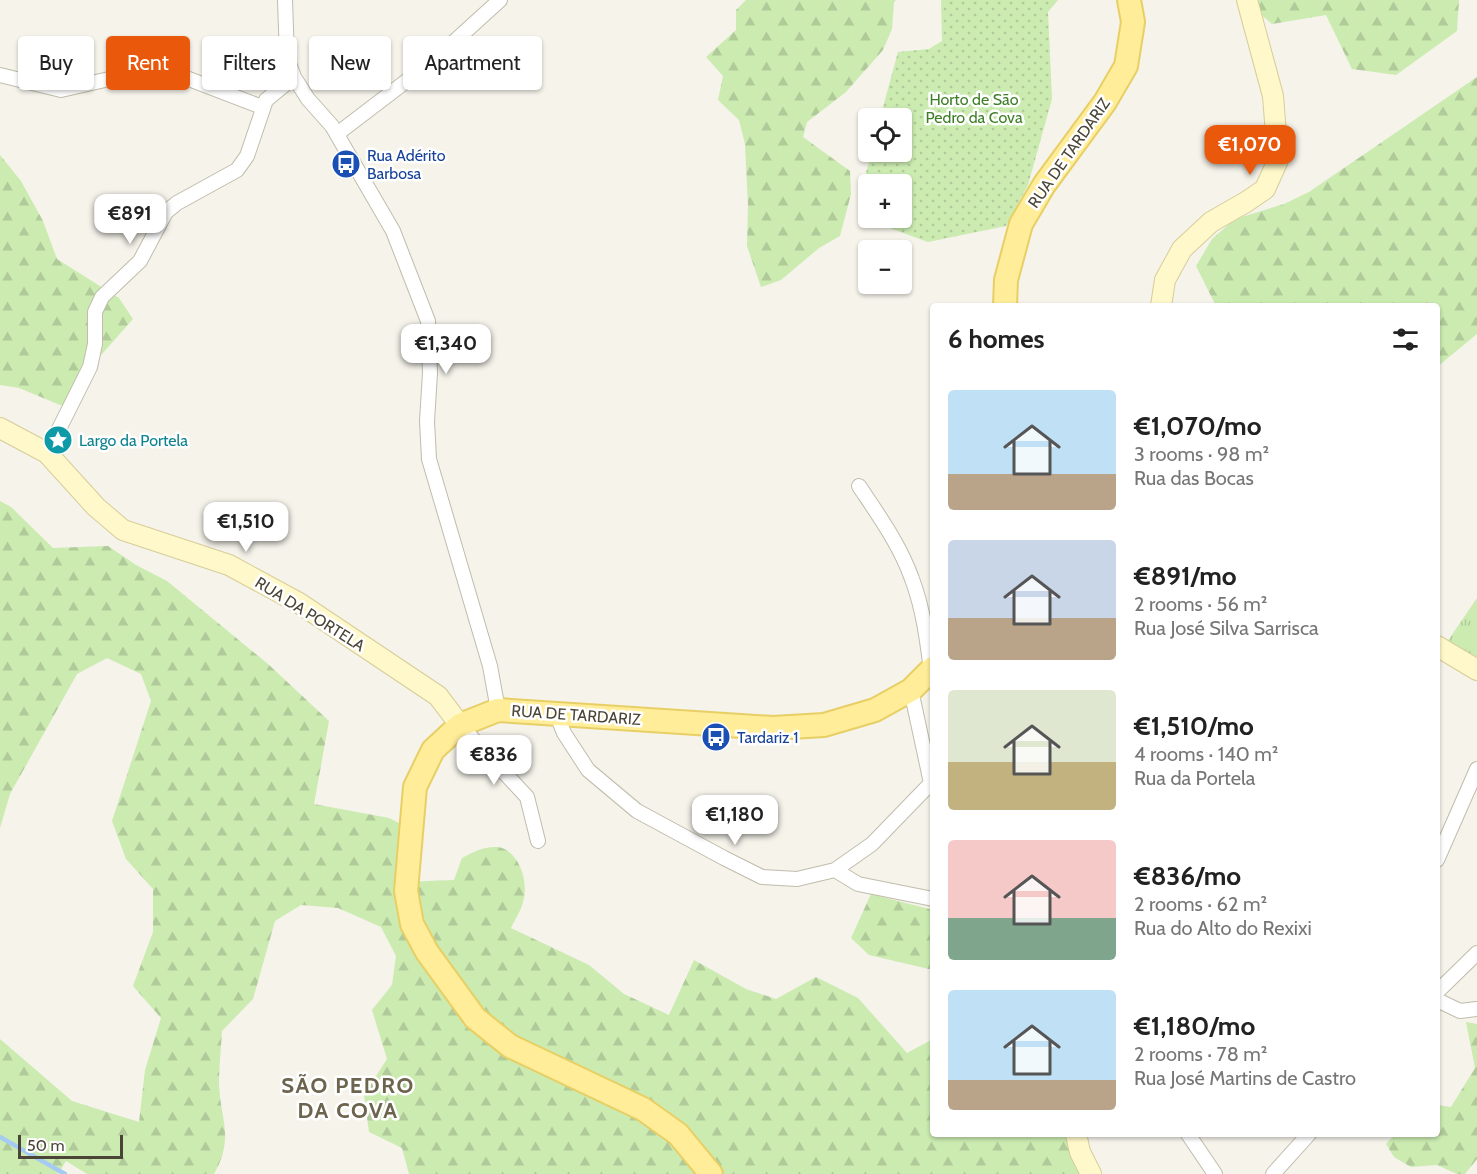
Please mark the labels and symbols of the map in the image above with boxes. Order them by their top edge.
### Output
park label: Horto de São Pedro da Cova [925,90,1023,127]
street label: RUA DE TARDARIZ [1024,94,1114,211]
pin: €1,070 [1201,125,1299,176]
place label: Rua Adérito Barbosa [367,146,446,183]
bus stop icon: Rua Adérito Barbosa [330,148,362,180]
pin: €891 [94,194,166,245]
pin: €1,340 [397,324,495,375]
place icon: Largo da Portela [42,424,74,456]
place label: Largo da Portela [79,431,188,450]
pin: €1,510 [197,502,295,553]
street label: RUA DA PORTELA [252,573,368,655]
street label: RUA DE TARDARIZ [511,701,641,729]
bus stop icon: Tardariz 1 [700,721,732,753]
place label: Tardariz 1 [737,728,798,747]
pin: €836 [458,735,530,786]
pin: €1,180 [686,795,784,846]
district label: SÃO PEDRO DA COVA [281,1072,415,1124]
scale bar [18,1132,123,1160]

